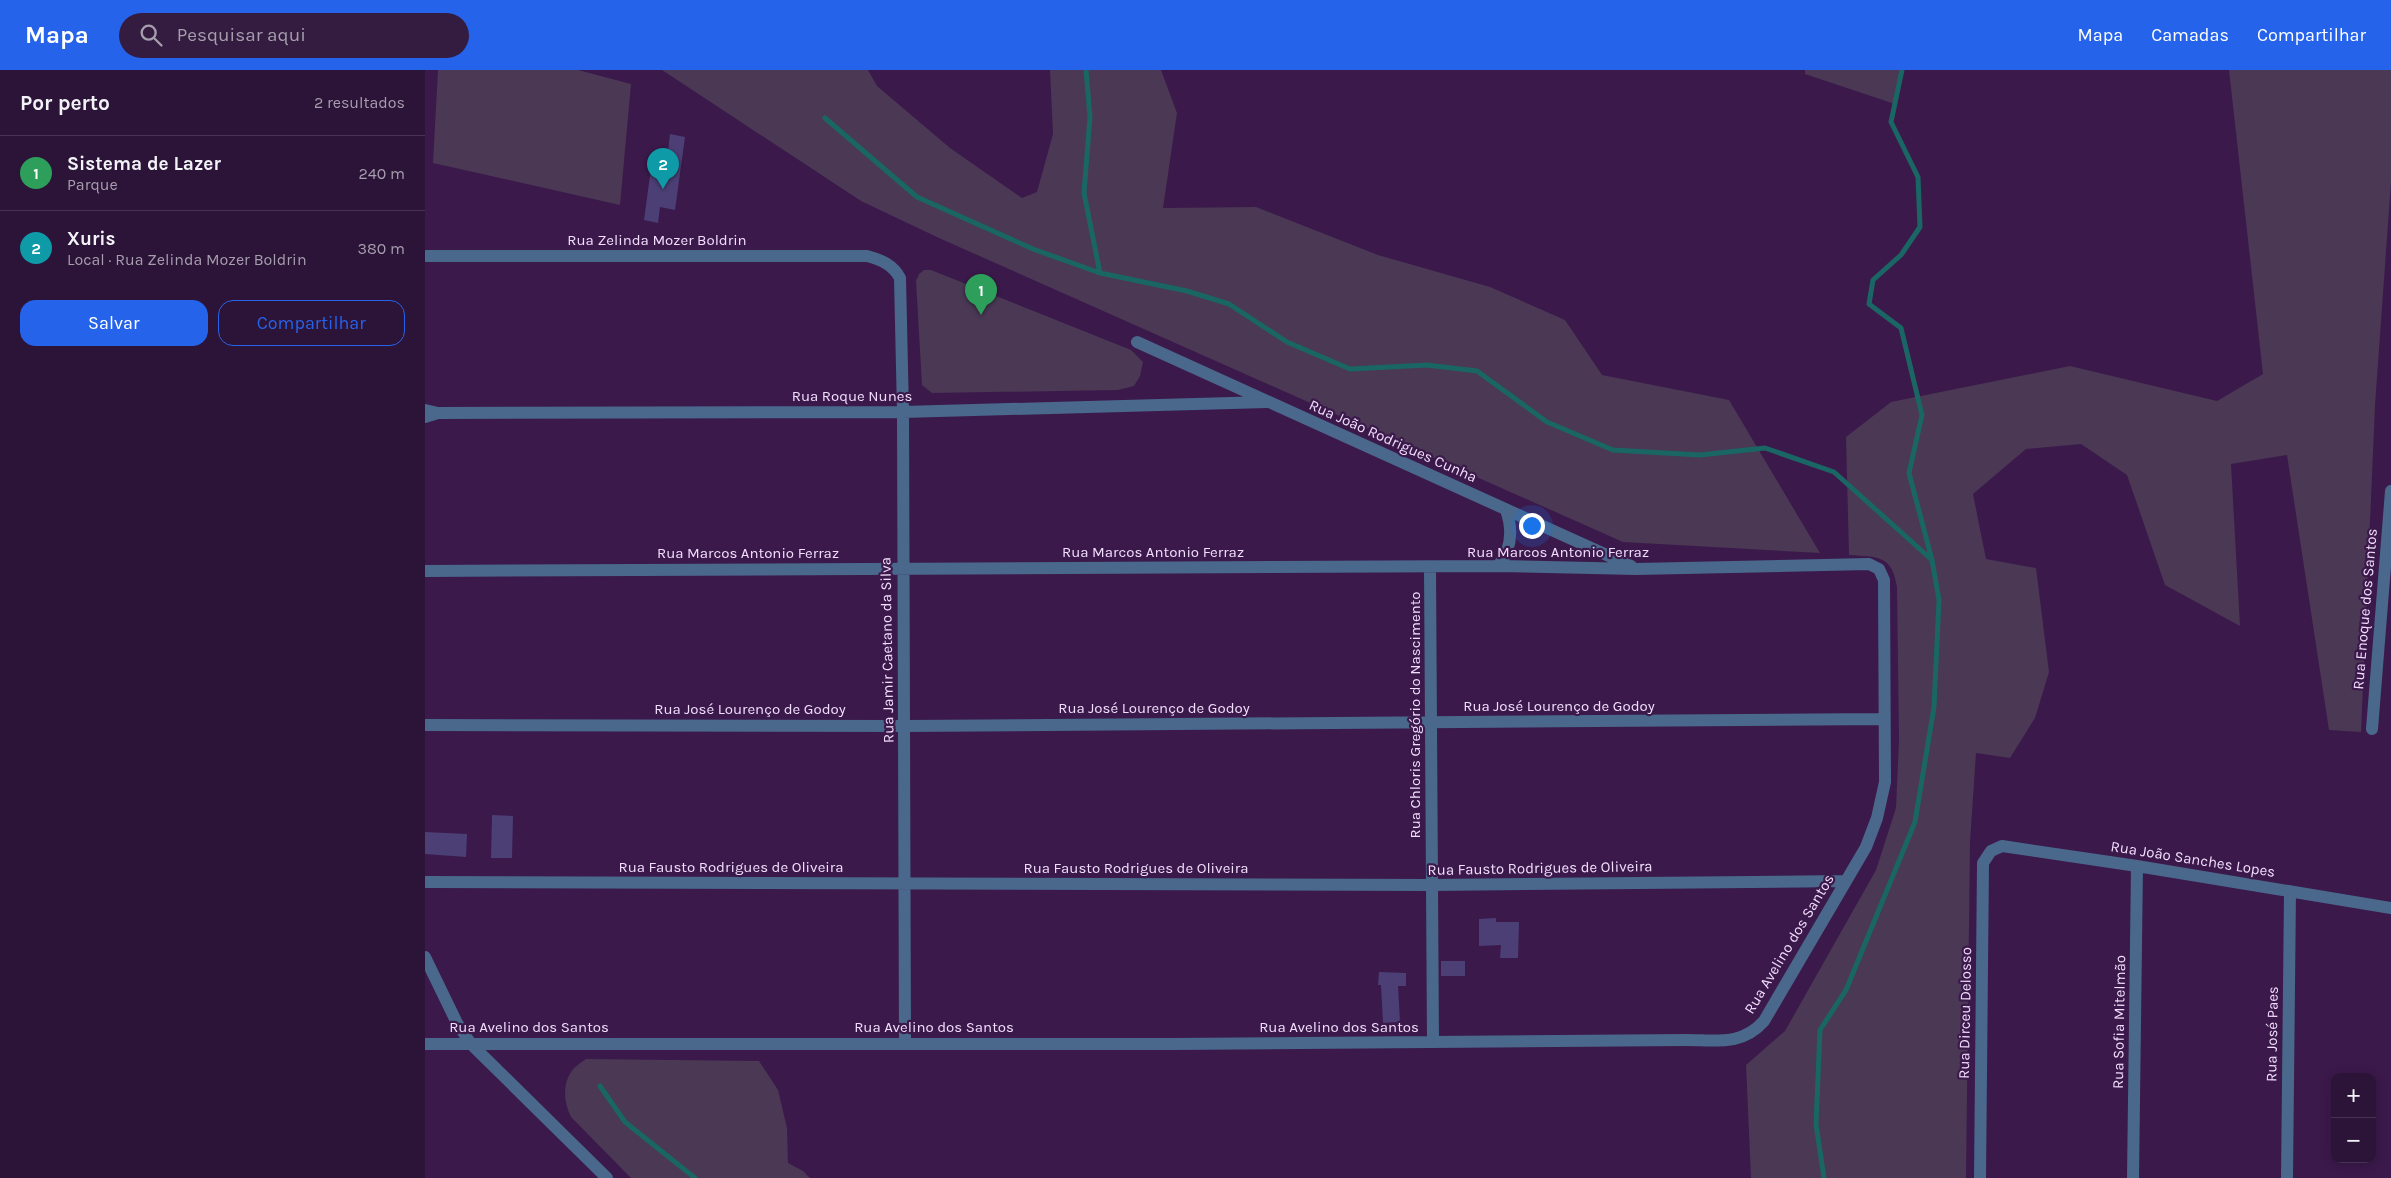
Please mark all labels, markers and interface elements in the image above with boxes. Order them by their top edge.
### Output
search box [119,13,469,58]
text: Mapa [25,21,89,49]
icon: search [137,21,165,49]
text: Pesquisar aqui [177,24,306,46]
text: Mapa [2078,24,2123,46]
text: Camadas [2151,24,2229,46]
text: Compartilhar [2257,24,2366,46]
text: Por perto [20,91,110,115]
text: 2 resultados [314,93,405,112]
pin: 2 [647,148,679,189]
text: Sistema de Lazer [67,153,221,175]
text: 1 [33,164,39,183]
text: 240 m [359,164,405,183]
text: Parque [67,175,118,194]
text: Xuris [67,228,116,250]
street label: Rua Zelinda Mozer Boldrin [567,231,747,249]
text: 2 [31,239,41,258]
text: 380 m [357,239,405,258]
text: Local · Rua Zelinda Mozer Boldrin [67,250,307,269]
pin: 1 [965,274,997,315]
button: Salvar [20,300,208,346]
button: Compartilhar [218,300,405,346]
street label: Rua Roque Nunes [792,387,912,405]
street label: Rua João Rodrigues Cunha [1306,396,1480,486]
your location [1519,513,1545,539]
street label: Rua Enoque dos Santos [2349,528,2381,690]
street label: Rua Marcos Antonio Ferraz [1062,543,1244,561]
street label: Rua Marcos Antonio Ferraz [1467,543,1649,561]
street label: Rua Marcos Antonio Ferraz [657,544,839,562]
street label: Rua Jamir Caetano da Silva [876,557,898,743]
street label: Rua Chloris Gregório do Nascimento [1406,591,1424,839]
street label: Rua José Lourenço de Godoy [1463,697,1655,715]
street label: Rua José Lourenço de Godoy [1058,699,1250,717]
street label: Rua José Lourenço de Godoy [654,700,846,718]
street label: Rua João Sanches Lopes [2109,837,2277,881]
street label: Rua Fausto Rodrigues de Oliveira [1427,857,1653,879]
street label: Rua Fausto Rodrigues de Oliveira [619,858,843,876]
street label: Rua Fausto Rodrigues de Oliveira [1024,859,1248,877]
street label: Rua Avelino dos Santos [1740,871,1838,1017]
street label: Rua Dirceu Delosso [1955,947,1975,1079]
street label: Rua Sofia Mitelmão [2109,955,2129,1089]
street label: Rua José Paes [2262,986,2282,1082]
street label: Rua Avelino dos Santos [449,1018,609,1036]
street label: Rua Avelino dos Santos [854,1018,1014,1036]
street label: Rua Avelino dos Santos [1259,1018,1419,1036]
map controls [2331,1073,2376,1163]
button: + [2331,1073,2376,1118]
button: − [2331,1118,2376,1163]

